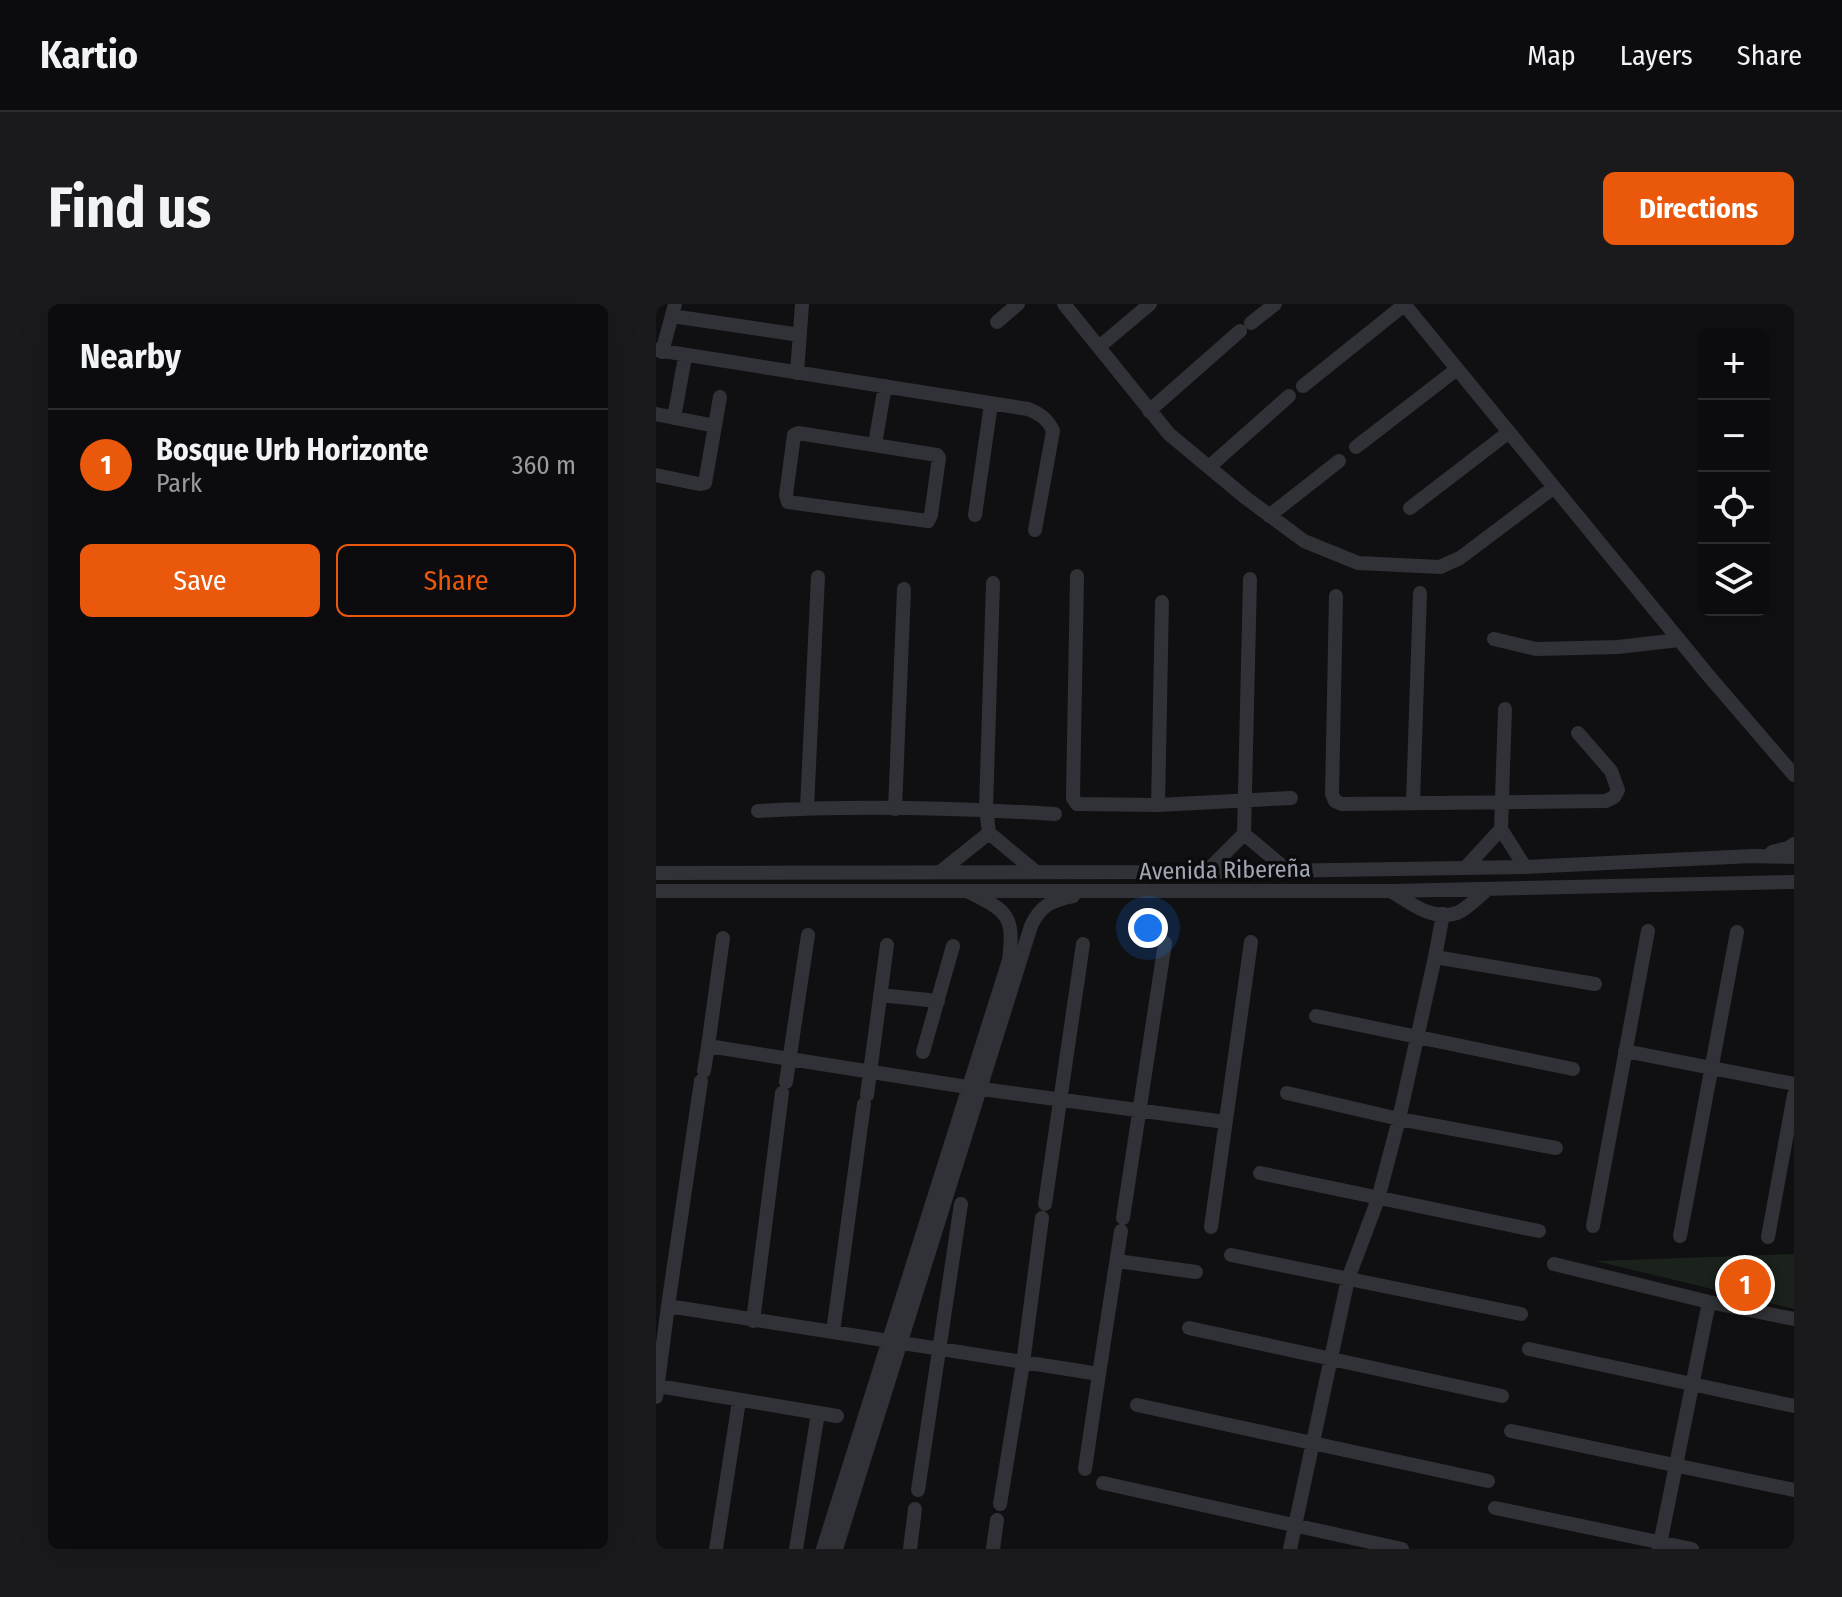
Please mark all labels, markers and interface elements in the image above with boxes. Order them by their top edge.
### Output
text: Kartio [40,32,138,78]
text: Map [1527,39,1576,72]
text: Layers [1620,39,1693,72]
text: Share [1737,39,1802,72]
button: Directions [1603,172,1794,245]
text: Find us [48,175,211,242]
map controls [1698,328,1770,616]
button: + [1698,328,1770,400]
text: Nearby [80,336,181,377]
button: − [1698,400,1770,472]
text: Bosque Urb Horizonte [156,432,429,468]
text: 1 [101,450,112,481]
text: 360 m [512,450,576,481]
text: Park [156,468,202,499]
button: locate [1698,472,1770,544]
button: Save [80,544,320,617]
button: Share [336,544,576,617]
button: layers [1698,544,1770,616]
street label: Avenida Ribereña [1139,855,1311,885]
your location [1128,908,1168,948]
pin: 1 [1719,1255,1771,1315]

